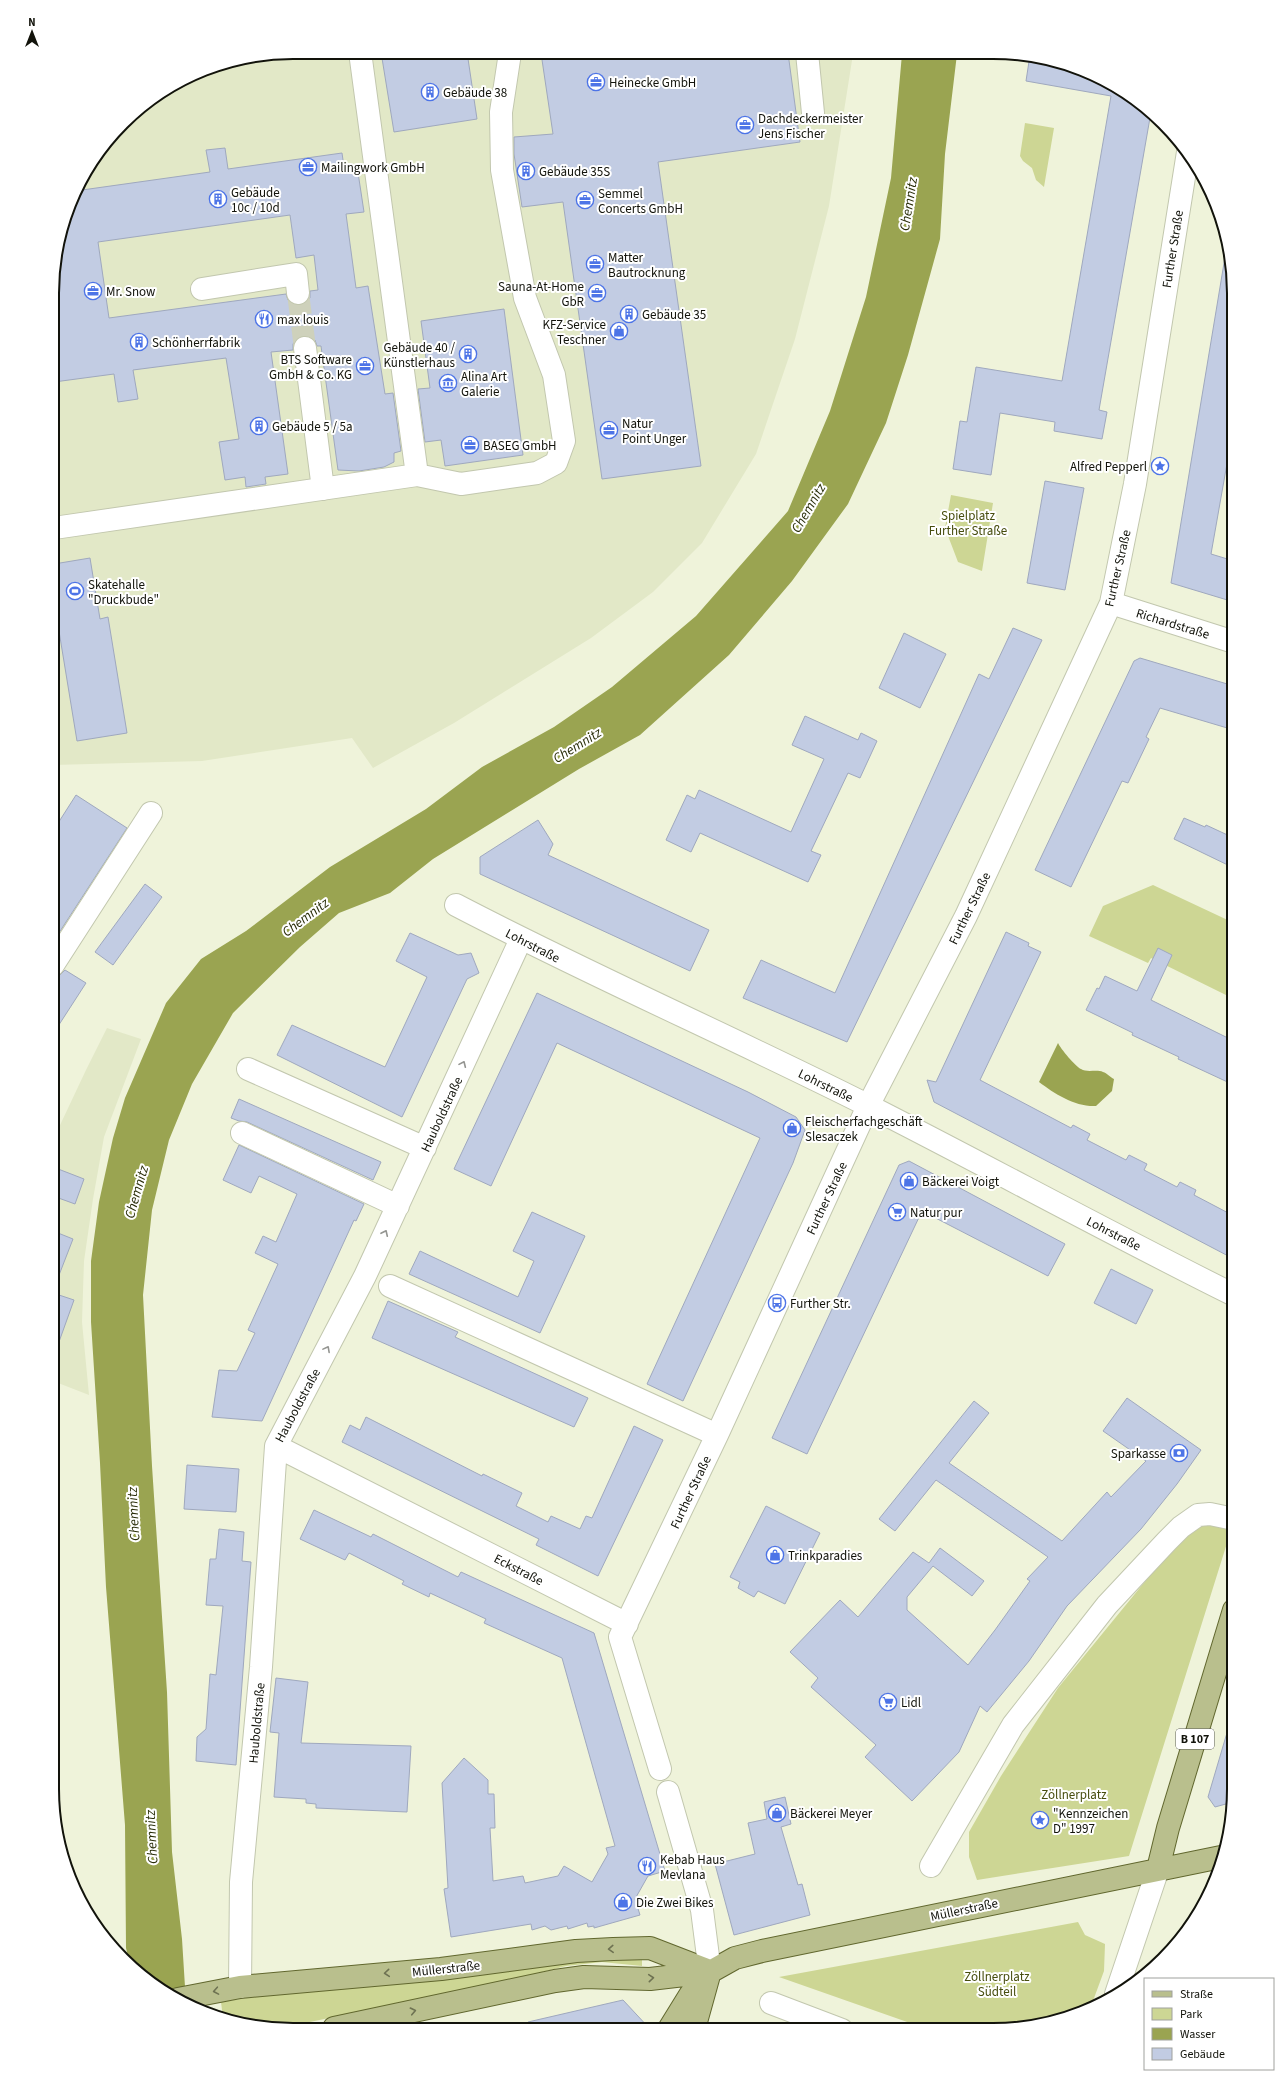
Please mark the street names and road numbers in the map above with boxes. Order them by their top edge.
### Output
street label: Further Straße [1158,209,1188,289]
street label: Further Straße [1100,528,1136,609]
street label: Richardstraße [1134,604,1212,644]
street label: Further Straße [945,869,995,948]
street label: Lohrstraße [502,924,563,967]
street label: Lohrstraße [795,1065,856,1107]
street label: Hauboldstraße [417,1074,467,1155]
street label: Further Straße [802,1159,852,1238]
street label: Lohrstraße [1083,1212,1144,1255]
street label: Hauboldstraße [271,1365,325,1446]
street label: Further Straße [666,1453,716,1532]
street label: Eckstraße [491,1550,546,1590]
street label: Hauboldstraße [244,1682,269,1764]
road number: B 107 [1176,1729,1214,1749]
street label: Müllerstraße [929,1894,1000,1926]
street label: Müllerstraße [411,1956,481,1982]

